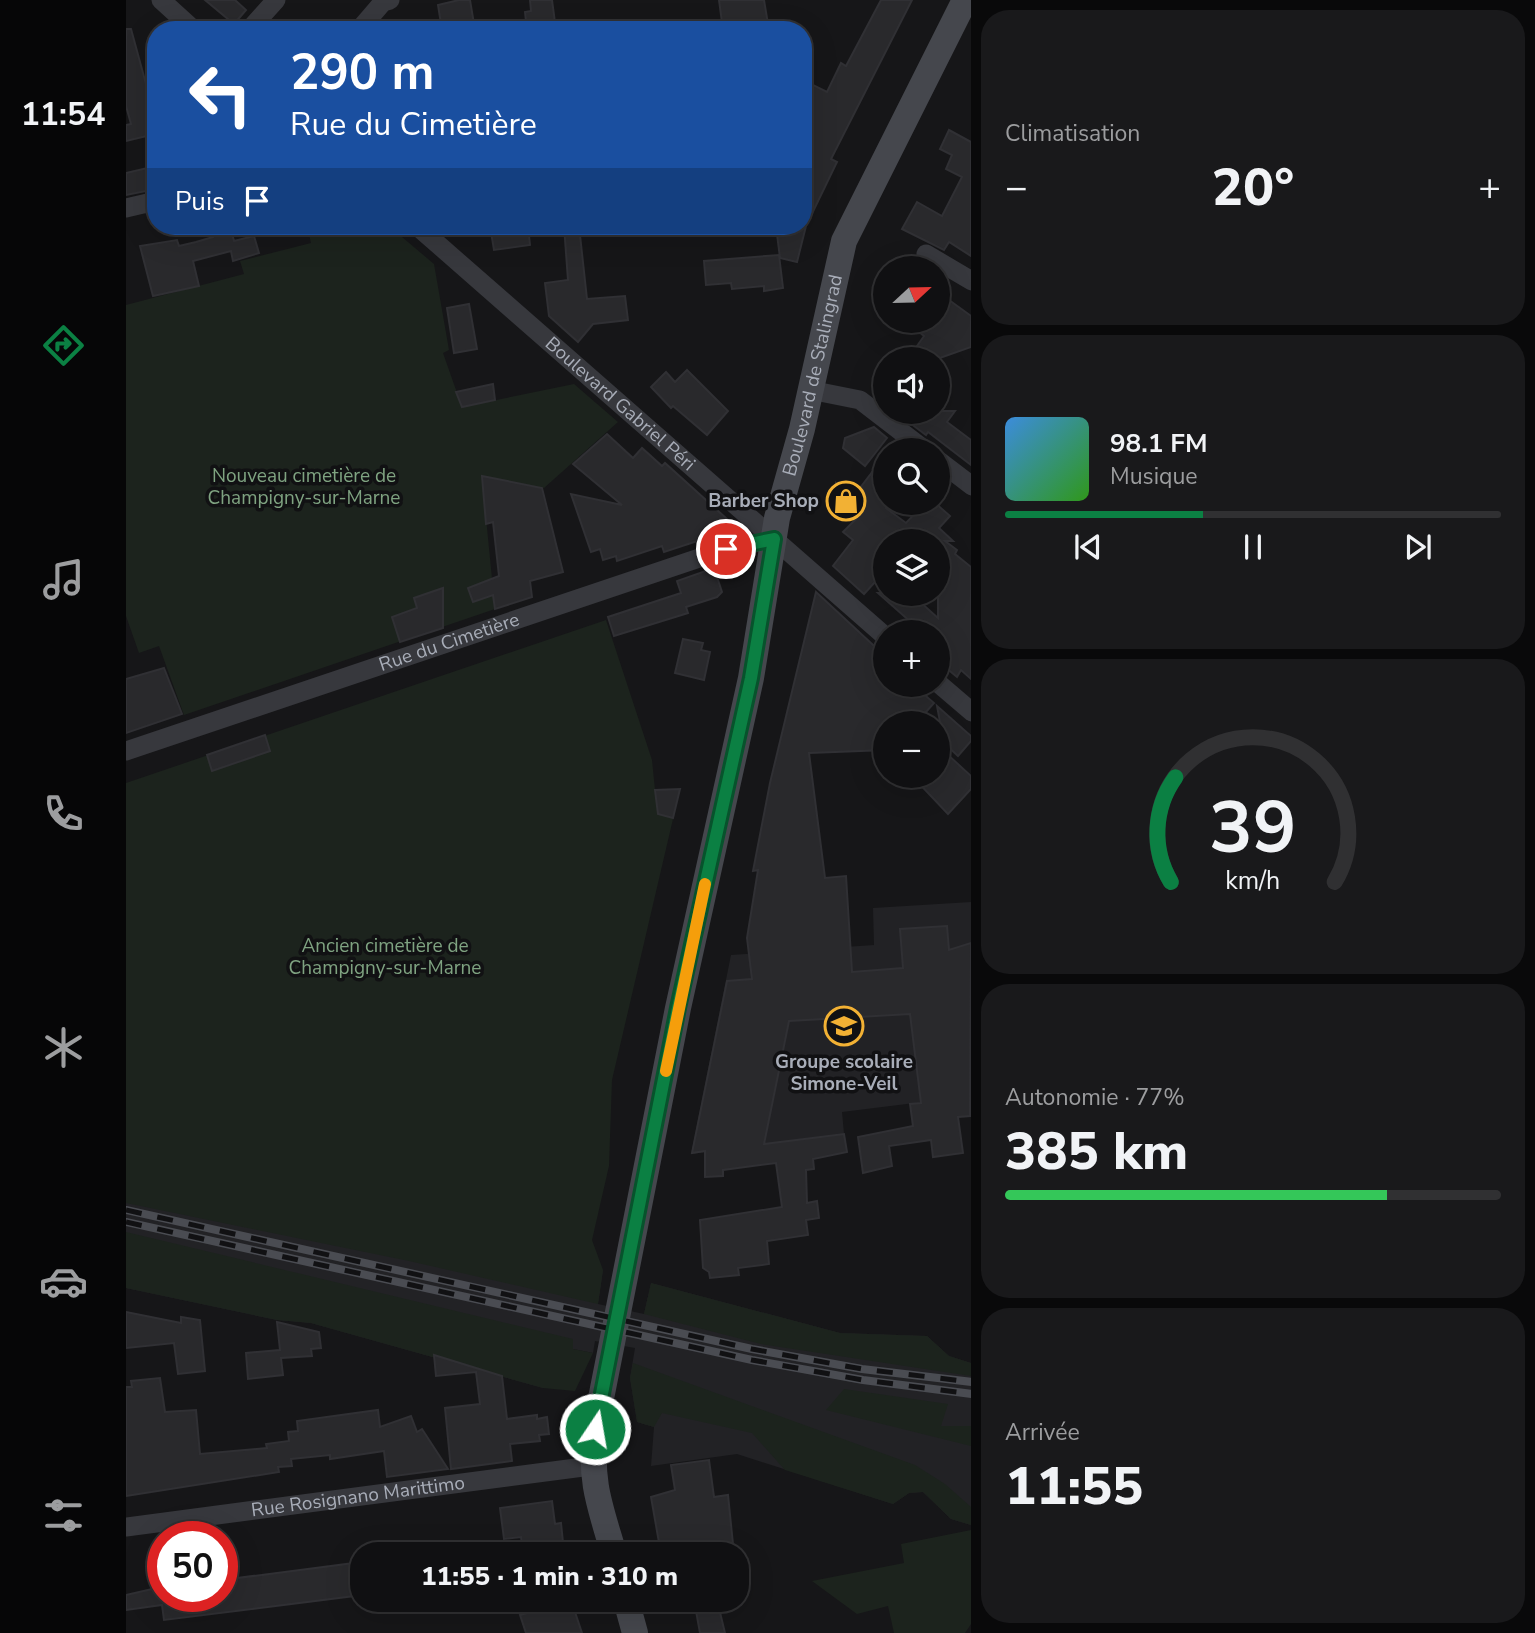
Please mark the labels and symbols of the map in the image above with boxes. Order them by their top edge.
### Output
north arrow [873,256,950,332]
street label: Boulevard de Stalingrad [776,272,849,479]
street label: Boulevard Gabriel Péri [539,331,701,477]
park label: Nouveau cimetière de Champigny-sur-Marne [208,463,400,511]
shop icon: Barber Shop [825,480,867,522]
place label: Barber Shop [708,488,819,514]
pin [696,519,756,579]
street label: Rue du Cimetière [376,606,523,678]
park label: Ancien cimetière de Champigny-sur-Marne [289,933,481,981]
school or university icon: Groupe scolaire Simone-Veil [823,1005,865,1047]
place label: Groupe scolaire Simone-Veil [775,1049,913,1097]
position arrow [558,1392,632,1466]
street label: Rue Rosignano Marittimo [250,1470,466,1523]
speed limit sign: 50 [147,1521,238,1612]

